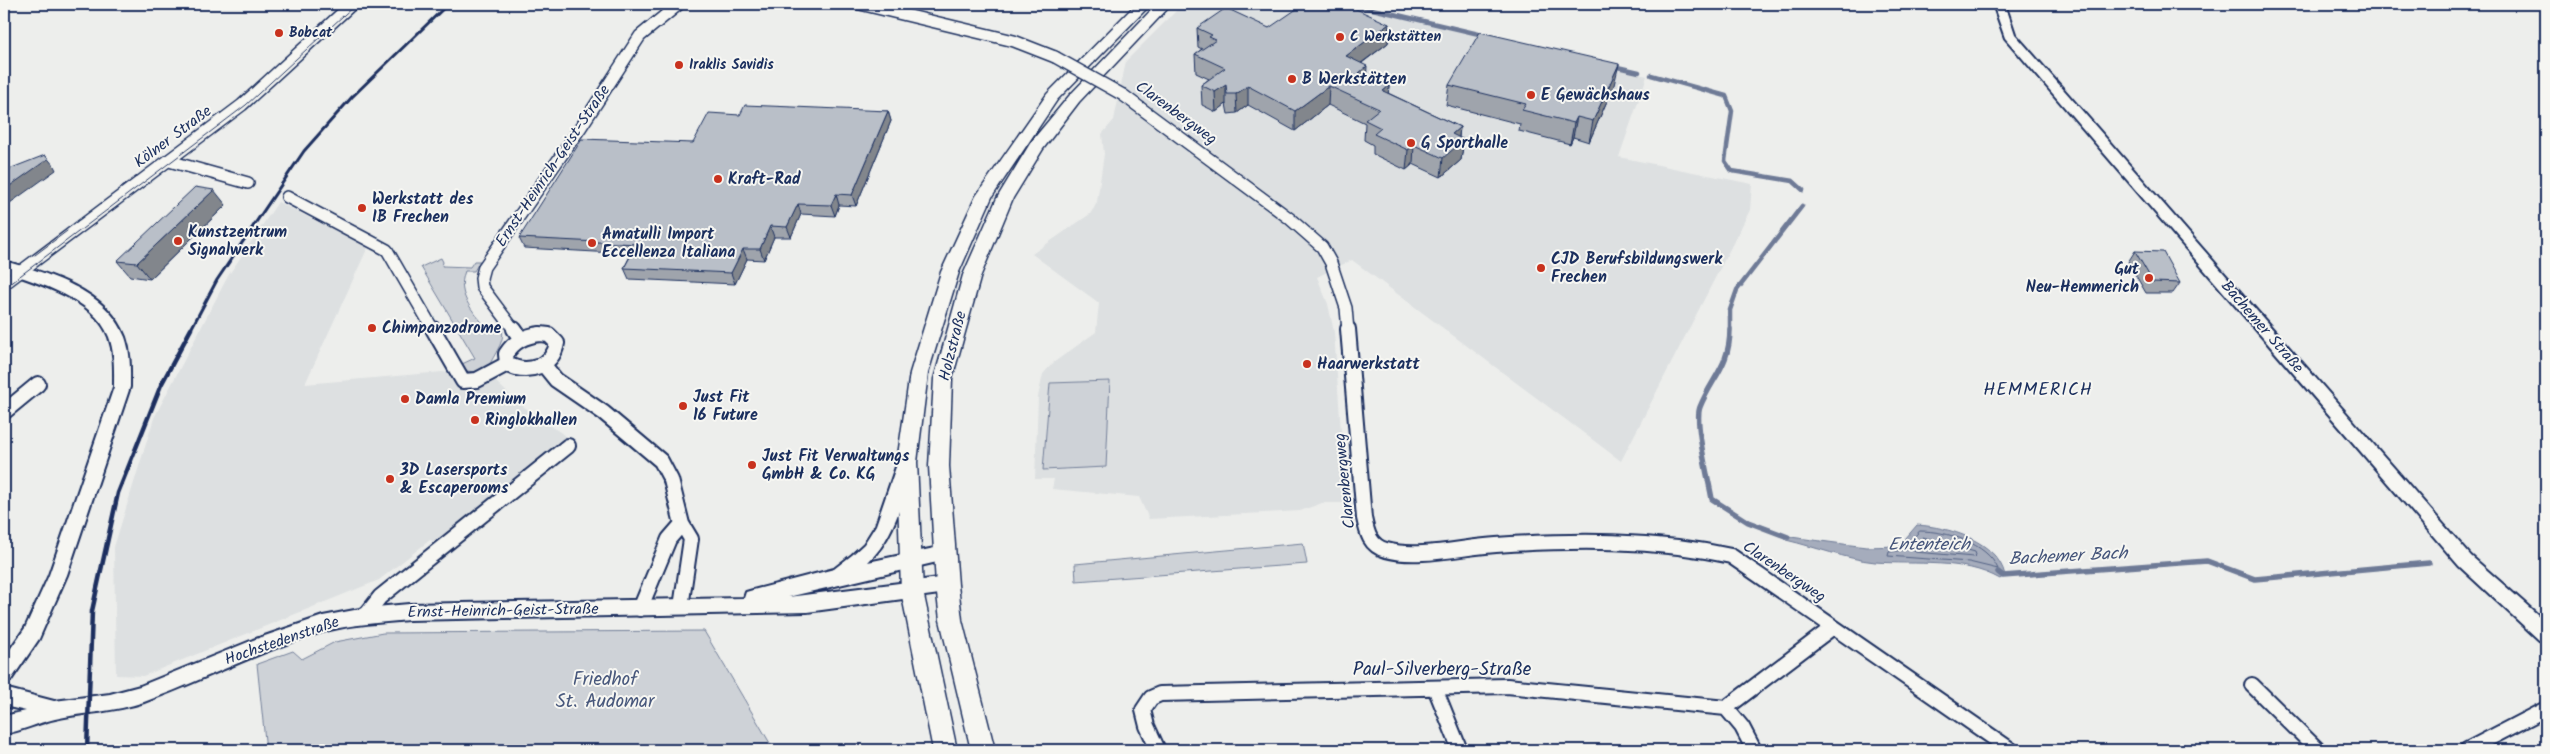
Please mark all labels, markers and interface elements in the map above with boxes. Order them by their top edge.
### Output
place label: Bobcat [289,22,333,44]
place label: C Werkstätten [1350,26,1441,48]
marker: Bobcat [273,27,285,39]
marker: C Werkstätten [1334,31,1346,43]
place label: Iraklis Savidis [689,54,774,76]
marker: Iraklis Savidis [673,59,685,71]
place label: B Werkstätten [1302,67,1406,92]
marker: B Werkstätten [1286,73,1298,85]
street label: Clarenbergweg [1130,75,1222,151]
street label: Ernst-Heinrich-Geist-Straße [489,80,617,252]
place label: E Gewächshaus [1541,83,1650,108]
marker: E Gewächshaus [1525,89,1537,101]
street label: Kölner Straße [129,99,217,175]
place label: G Sporthalle [1421,131,1508,156]
marker: G Sporthalle [1405,137,1417,149]
place label: Kraft-Rad [728,167,801,192]
marker: Kraft-Rad [712,173,724,185]
place label: Werkstatt des IB Frechen [372,187,474,230]
marker: Werkstatt des IB Frechen [356,202,368,214]
place label: Kunstzentrum Signalwerk [188,220,287,263]
place label: Amatulli Import Eccellenza Italiana [602,222,735,265]
marker: Kunstzentrum Signalwerk [172,235,184,247]
marker: Amatulli Import Eccellenza Italiana [586,237,598,249]
place label: CJD Berufsbildungswerk Frechen [1551,247,1723,290]
place label: Gut Neu-Hemmerich [2026,257,2140,300]
marker: CJD Berufsbildungswerk Frechen [1535,262,1547,274]
marker: Gut Neu-Hemmerich [2143,272,2155,284]
street label: Bachemer Straße [2214,275,2310,379]
street label: Holzstraße [932,308,974,384]
place label: Chimpanzodrome [382,316,502,341]
marker: Chimpanzodrome [366,322,378,334]
place label: Haarwerkstatt [1317,352,1420,377]
marker: Haarwerkstatt [1301,358,1313,370]
district label: HEMMERICH [1983,376,2093,405]
place label: Just Fit 16 Future [693,385,758,428]
place label: Damla Premium [415,387,526,412]
marker: Damla Premium [399,393,411,405]
marker: Just Fit 16 Future [677,400,689,412]
place label: Ringlokhallen [485,408,577,433]
marker: Ringlokhallen [469,414,481,426]
street label: Clarenbergweg [1328,432,1362,530]
place label: Just Fit Verwaltungs GmbH & Co. KG [762,444,910,487]
place label: 3D Lasersports & Escaperooms [399,458,509,501]
marker: Just Fit Verwaltungs GmbH & Co. KG [746,459,758,471]
marker: 3D Lasersports & Escaperooms [384,473,396,485]
water label: Ententeich [1888,531,1971,560]
street label: Clarenbergweg [1737,535,1831,609]
water label: Bachemer Bach [2008,539,2129,575]
street label: Ernst-Heinrich-Geist-Straße [407,597,599,625]
street label: Hochstedenstraße [221,610,343,672]
street label: Paul-Silverberg-Straße [1353,655,1532,685]
park label: Friedhof St. Audomar [556,665,656,717]

